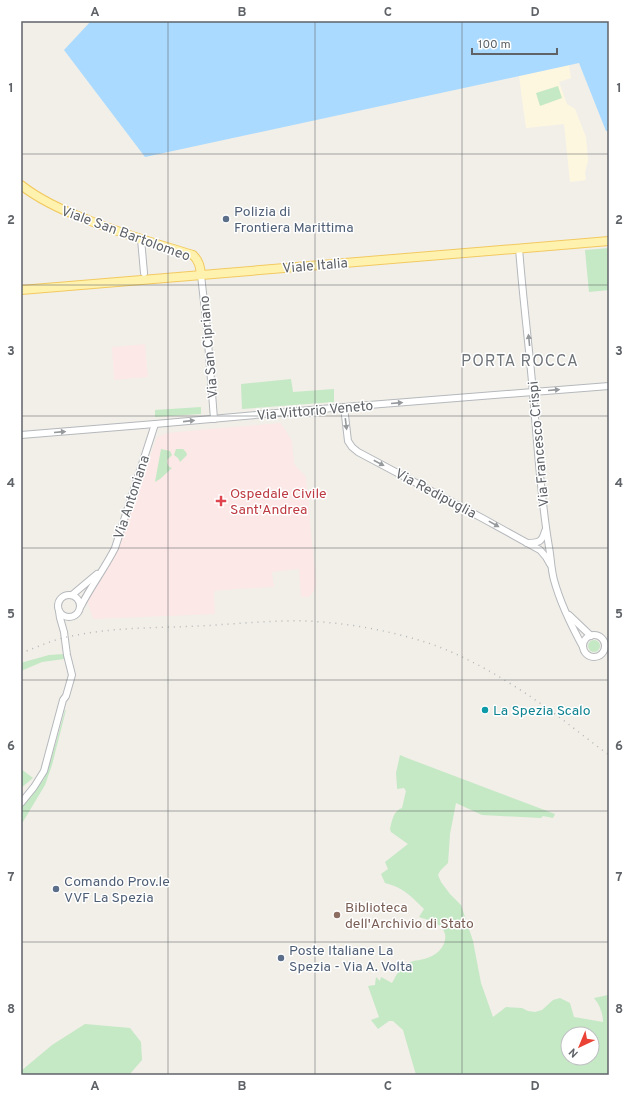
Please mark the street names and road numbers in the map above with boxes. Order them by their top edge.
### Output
street label: Viale San Bartolomeo [59,203,193,266]
street label: Viale Italia [282,255,349,278]
street label: Via San Cipriano [197,295,222,399]
street label: Via Francesco Crispi [526,380,553,507]
street label: Via Vittorio Veneto [256,398,374,425]
street label: Via Antoniana [111,453,154,542]
street label: Via Redipuglia [392,466,479,523]

